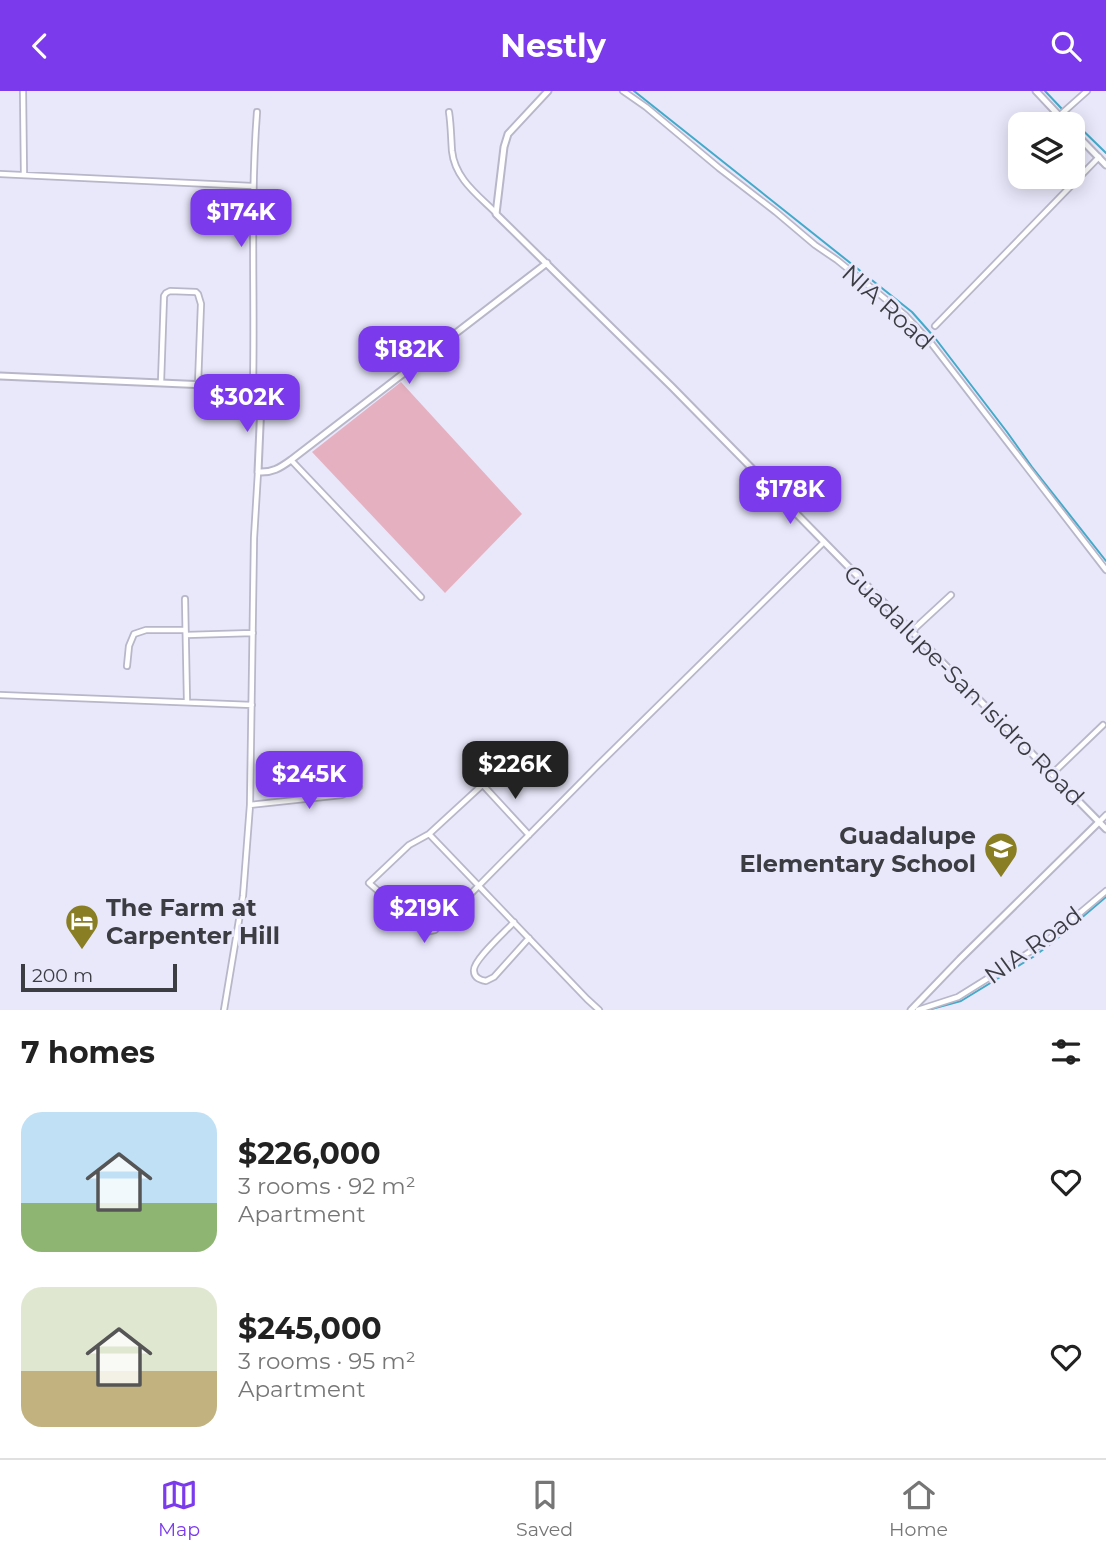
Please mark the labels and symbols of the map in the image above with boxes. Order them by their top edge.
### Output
pin: $174K [192,190,290,249]
street label: NIA Road [836,258,940,356]
pin: $182K [360,327,458,386]
pin: $302K [198,375,296,434]
pin: $178K [741,467,839,526]
street label: Guadalupe-San Isidro Road [838,559,1090,811]
pin: $226K [466,741,564,801]
pin: $245K [260,751,358,811]
place label: Guadalupe Elementary School [739,821,976,878]
school or university icon: Guadalupe Elementary School [982,830,1020,879]
pin: $219K [375,885,473,945]
place label: The Farm at Carpenter Hill [106,893,280,950]
street label: NIA Road [979,900,1087,990]
hotel icon: The Farm at Carpenter Hill [63,902,101,951]
scale bar [21,961,177,993]

